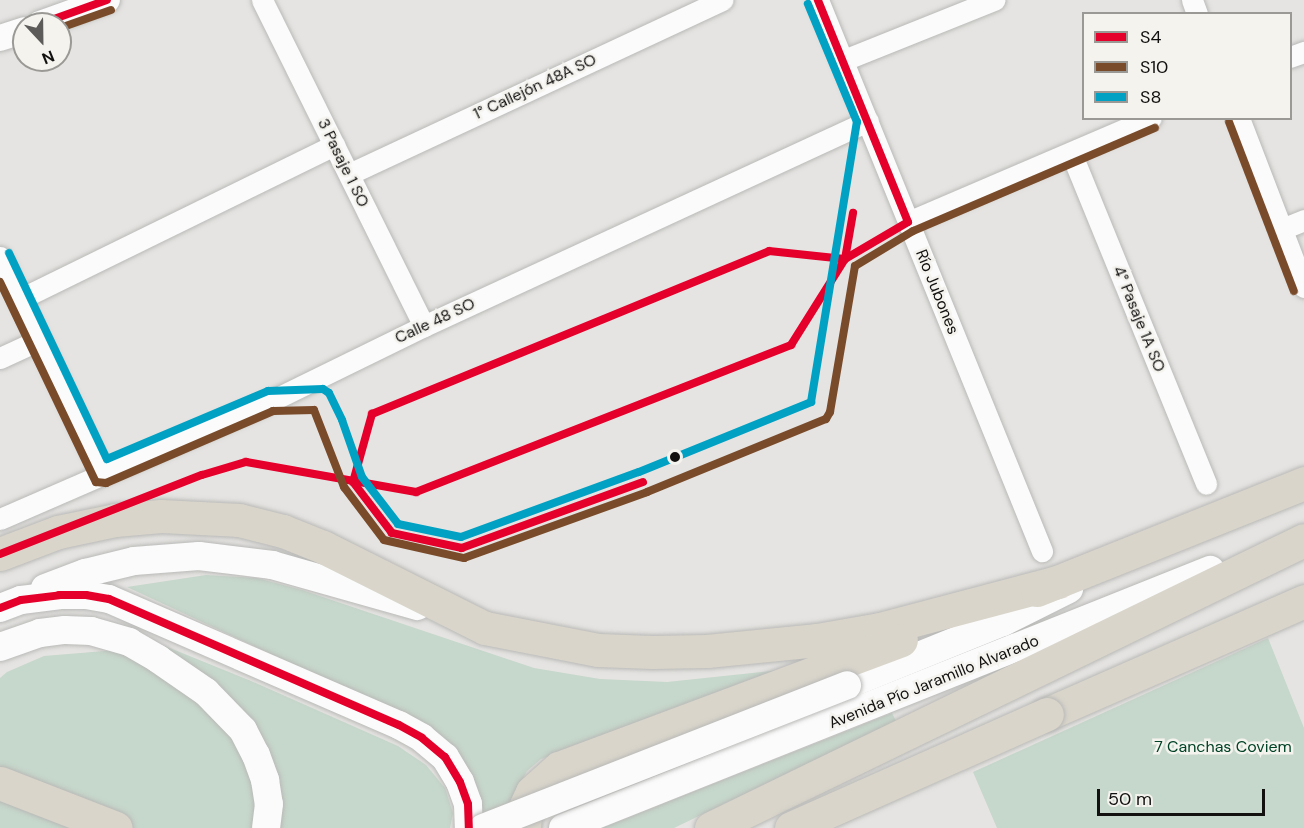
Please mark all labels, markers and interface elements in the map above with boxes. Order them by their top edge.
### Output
north arrow [12,12,72,72]
legend [1082,12,1292,120]
text: S4 [1140,25,1161,49]
text: N [39,45,58,69]
street label: 1° Callejón 48A SO [470,50,600,124]
text: S10 [1140,55,1168,79]
text: S8 [1140,85,1161,109]
street label: 3 Pasaje 1 SO [313,116,373,210]
street label: Río Jubones [911,247,963,337]
street label: 4° Pasaje 1A SO [1109,263,1169,375]
street label: Calle 48 SO [392,294,478,348]
unlabelled marker [669,451,681,463]
street label: Avenida Pío Jaramillo Alvarado [826,631,1042,733]
park label: 7 Canchas Coviem [1154,737,1292,757]
scale bar [1100,777,1268,815]
text: 50 m [1108,787,1152,811]

